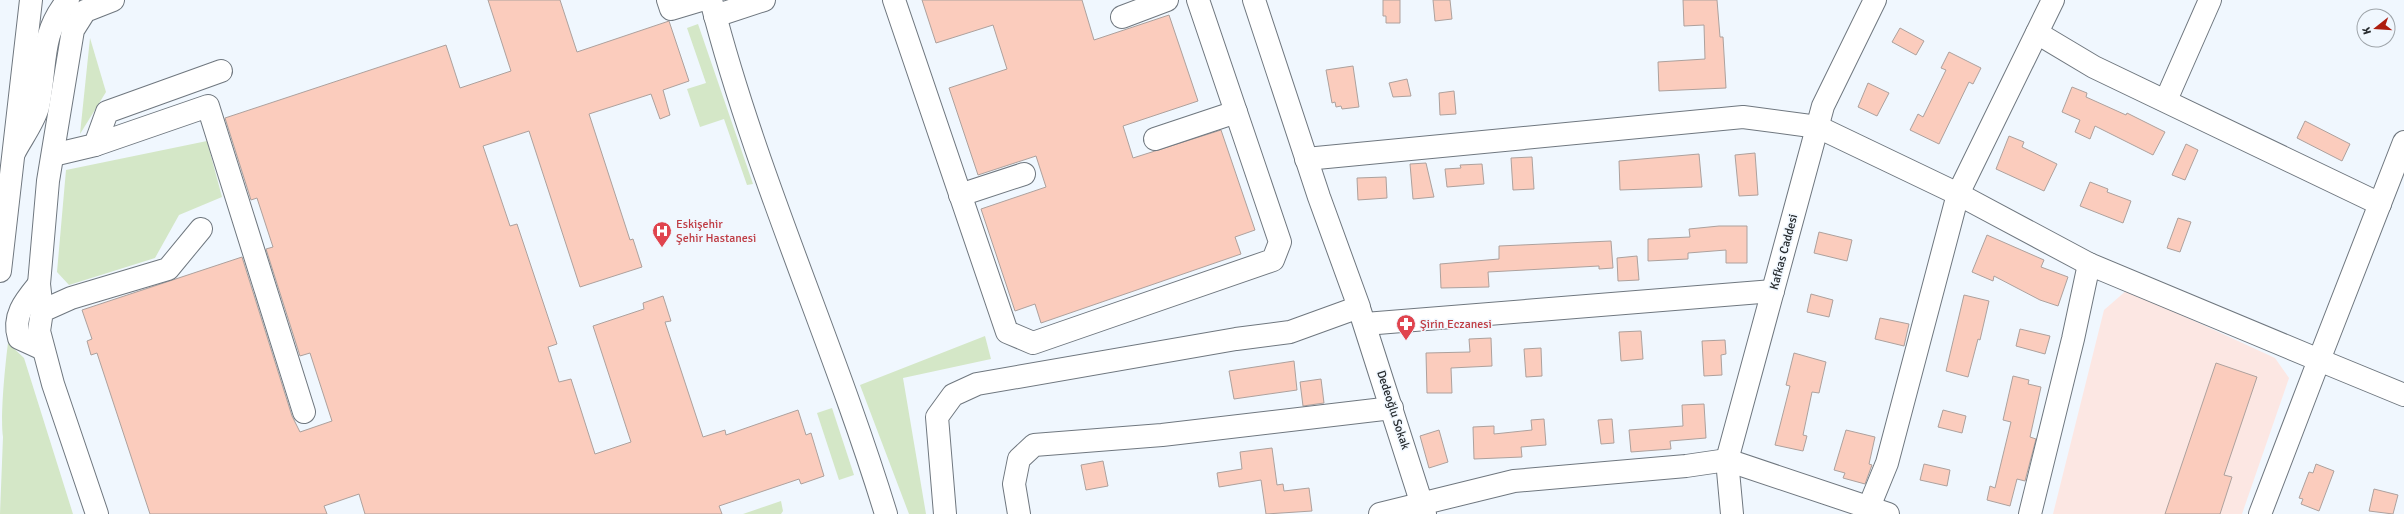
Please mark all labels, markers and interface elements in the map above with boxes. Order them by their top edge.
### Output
north arrow [2356,8,2396,48]
text: K [2360,25,2374,36]
street label: Kafkas Caddesi [1767,213,1801,291]
place label: Eskişehir Şehir Hastanesi [676,217,756,246]
hospital icon: Eskişehir Şehir Hastanesi [651,220,673,248]
pharmacy icon: Şirin Eczanesi [1395,313,1417,341]
place label: Şirin Eczanesi [1420,317,1492,332]
street label: Dedeoğlu Sokak [1373,369,1413,451]

